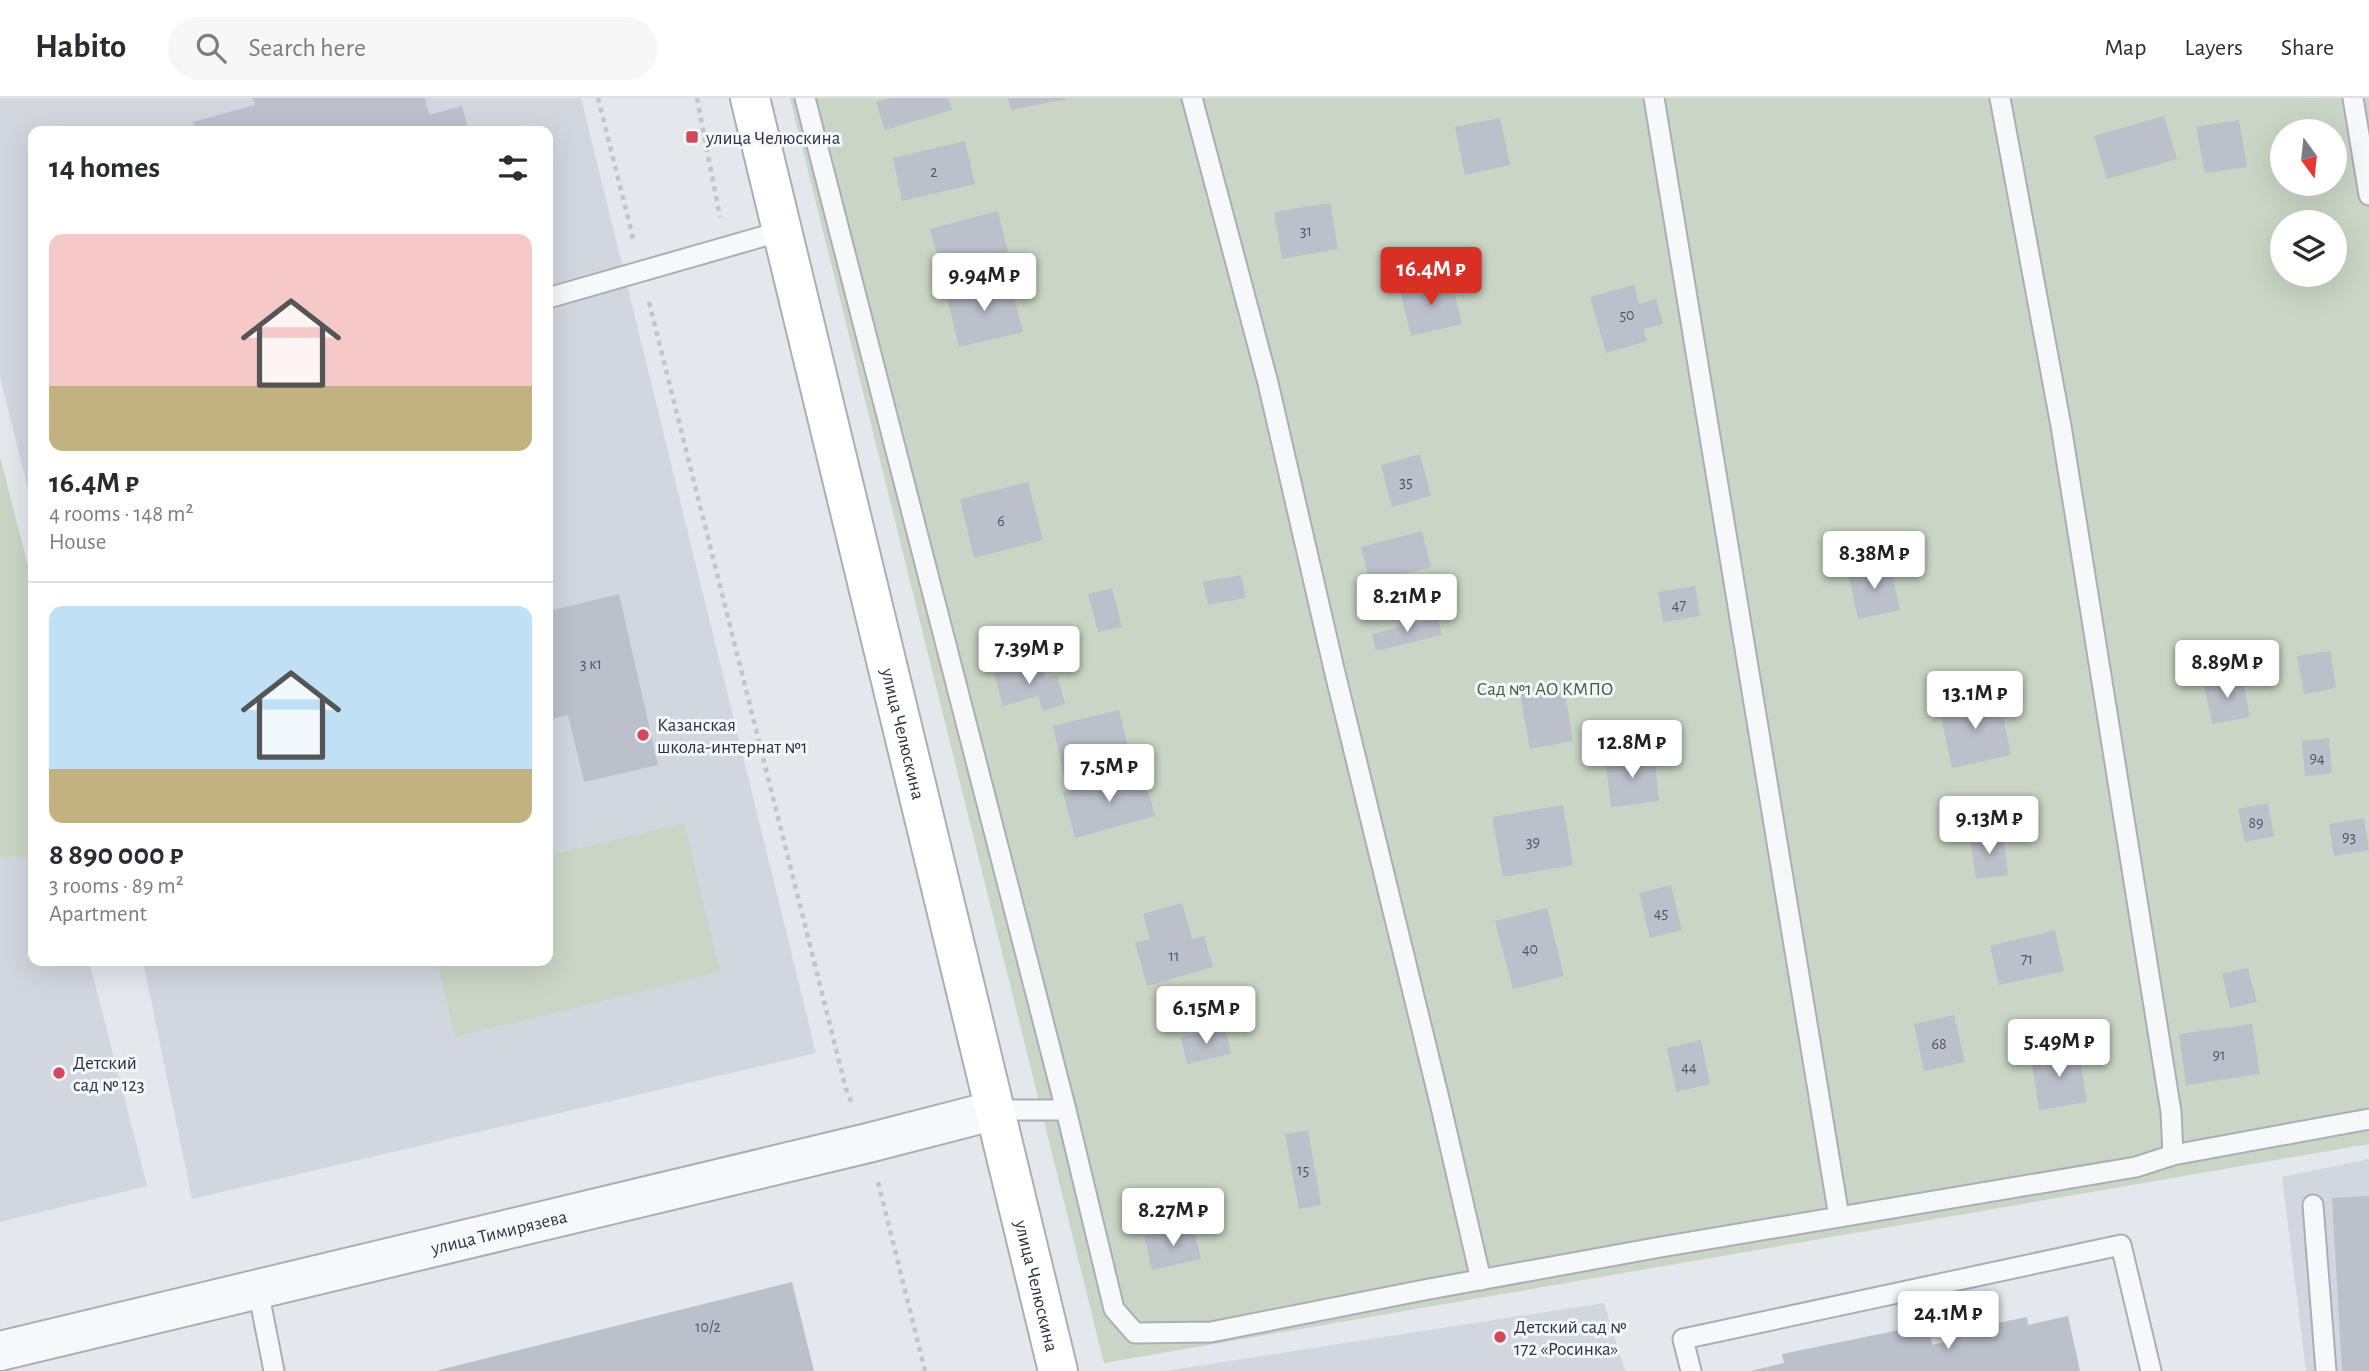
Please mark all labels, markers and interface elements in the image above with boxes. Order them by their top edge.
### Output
search box [168,17,658,80]
icon: search [192,29,230,67]
text: Habito [35,31,126,64]
text: Search here [248,35,366,61]
text: Map [2104,36,2146,60]
text: Layers [2184,36,2243,60]
text: Share [2281,36,2334,60]
north arrow [2270,119,2347,196]
map controls [2270,119,2347,287]
marker: улица Челюскина [684,129,700,145]
place label: улица Челюскина [705,129,841,148]
icon: filters [494,149,532,187]
text: 14 homes [49,153,160,183]
house number: 2 [930,164,938,180]
button: layers [2270,210,2347,287]
house number: 31 [1300,223,1312,239]
pin: 16.4M ₽ [1366,248,1496,307]
pin: 9.94M ₽ [919,254,1049,313]
text: 16.4M ₽ [1397,258,1465,281]
text: 9.94M ₽ [948,264,1020,287]
icon: home [228,280,354,406]
house number: 50 [1619,307,1635,323]
text: 16.4M ₽ [49,468,139,498]
house number: 35 [1399,474,1413,490]
text: 4 rooms · 148 m² [49,503,194,526]
house number: 6 [997,513,1005,529]
text: House [49,531,106,554]
pin: 8.38M ₽ [1809,532,1939,591]
text: 8.38M ₽ [1839,542,1909,565]
pin: 8.21M ₽ [1342,574,1472,634]
text: 8.21M ₽ [1373,585,1441,608]
house number: 47 [1672,597,1687,613]
pin: 7.39M ₽ [964,626,1094,686]
text: 7.39M ₽ [995,637,1063,660]
pin: 8.89M ₽ [2162,640,2292,700]
text: 8.89M ₽ [2191,651,2263,674]
icon: home [228,652,354,778]
house number: 3 к1 [580,656,602,672]
street label: улица Челюскина [877,665,927,802]
pin: 13.1M ₽ [1910,672,2040,731]
park label: Сад №1 АО КМПО [1477,680,1613,699]
text: 13.1M ₽ [1943,682,2007,705]
place label: Казанская школа-интернат №1 [657,716,807,757]
pin: 12.8M ₽ [1567,720,1697,780]
marker: Казанская школа-интернат №1 [635,727,651,743]
text: 12.8M ₽ [1598,731,1666,754]
pin: 7.5M ₽ [1052,744,1166,804]
house number: 94 [2309,750,2325,766]
text: 7.5M ₽ [1080,755,1138,778]
pin: 9.13M ₽ [1924,796,2054,856]
text: 9.13M ₽ [1955,807,2023,830]
house number: 89 [2248,815,2264,831]
house number: 93 [2342,829,2356,845]
house number: 39 [1526,834,1540,850]
text: 8 890 000 ₽ [49,840,183,870]
text: 3 rooms · 89 m² [49,875,184,898]
text: Apartment [49,903,147,926]
house number: 45 [1654,905,1668,921]
house number: 40 [1522,941,1538,957]
house number: 11 [1168,948,1180,964]
house number: 71 [2021,951,2033,967]
pin: 6.15M ₽ [1141,986,1271,1046]
text: 6.15M ₽ [1172,997,1240,1020]
pin: 5.49M ₽ [1994,1020,2124,1079]
text: 5.49M ₽ [2024,1030,2094,1053]
house number: 68 [1931,1036,1947,1052]
house number: 91 [2212,1047,2226,1063]
place label: Детский сад № 123 [73,1054,145,1095]
house number: 44 [1681,1059,1697,1075]
marker: Детский сад № 123 [51,1065,67,1081]
house number: 15 [1297,1162,1309,1178]
pin: 8.27M ₽ [1108,1188,1238,1248]
text: 8.27M ₽ [1138,1199,1208,1222]
street label: улица Тимирязева [428,1207,570,1259]
street label: улица Челюскина [1011,1218,1061,1354]
pin: 24.1M ₽ [1883,1292,2013,1351]
text: 24.1M ₽ [1914,1302,1982,1325]
place label: Детский сад № 172 «Росинка» [1514,1318,1627,1359]
house number: 10/2 [695,1319,721,1335]
marker: Детский сад № 172 «Росинка» [1492,1329,1508,1345]

